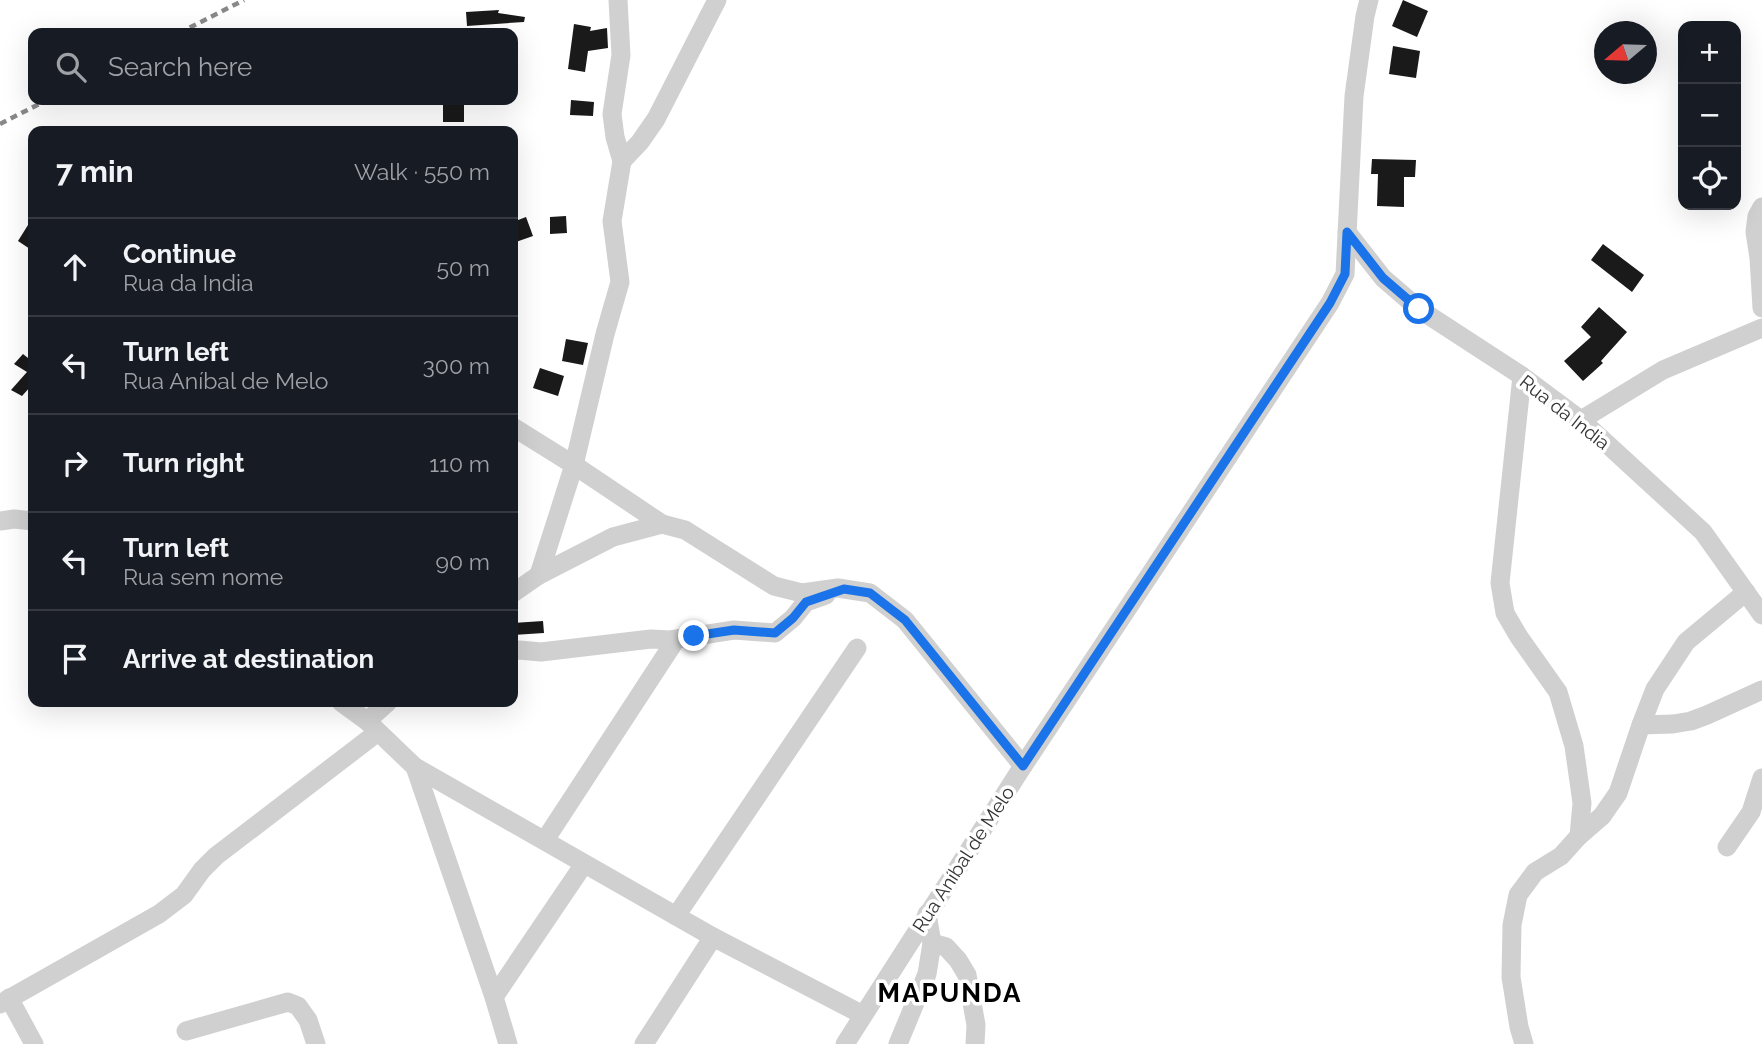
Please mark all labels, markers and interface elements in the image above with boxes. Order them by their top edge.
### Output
north arrow [1594,21,1657,84]
map controls [1678,21,1741,210]
button: + [1678,21,1741,84]
search box [28,28,518,105]
icon: search [52,48,90,86]
text: Search here [108,52,252,82]
button: − [1678,84,1741,147]
button: locate [1678,147,1741,210]
text: 7 min [56,154,134,189]
text: Walk · 550 m [354,158,490,185]
text: Continue [123,239,236,269]
icon: ahead [56,248,94,286]
text: 50 m [436,254,490,281]
text: Rua da India [123,269,254,296]
route start [1403,293,1434,324]
text: Turn left [123,337,229,367]
icon: left [56,346,94,384]
text: 300 m [423,352,490,379]
text: Rua Aníbal de Melo [123,367,328,394]
street label: Rua da India [1516,370,1614,454]
icon: right [56,444,94,482]
text: Turn right [123,448,244,478]
text: 110 m [429,450,490,477]
text: Turn left [123,533,229,563]
icon: left [56,542,94,580]
text: 90 m [435,548,490,575]
text: Rua sem nome [123,563,283,590]
route end [678,620,709,651]
icon: arrive [56,640,94,678]
text: Arrive at destination [123,644,374,674]
street label: Rua Aníbal de Melo [908,782,1018,936]
district label: MAPUNDA [878,978,1022,1008]

